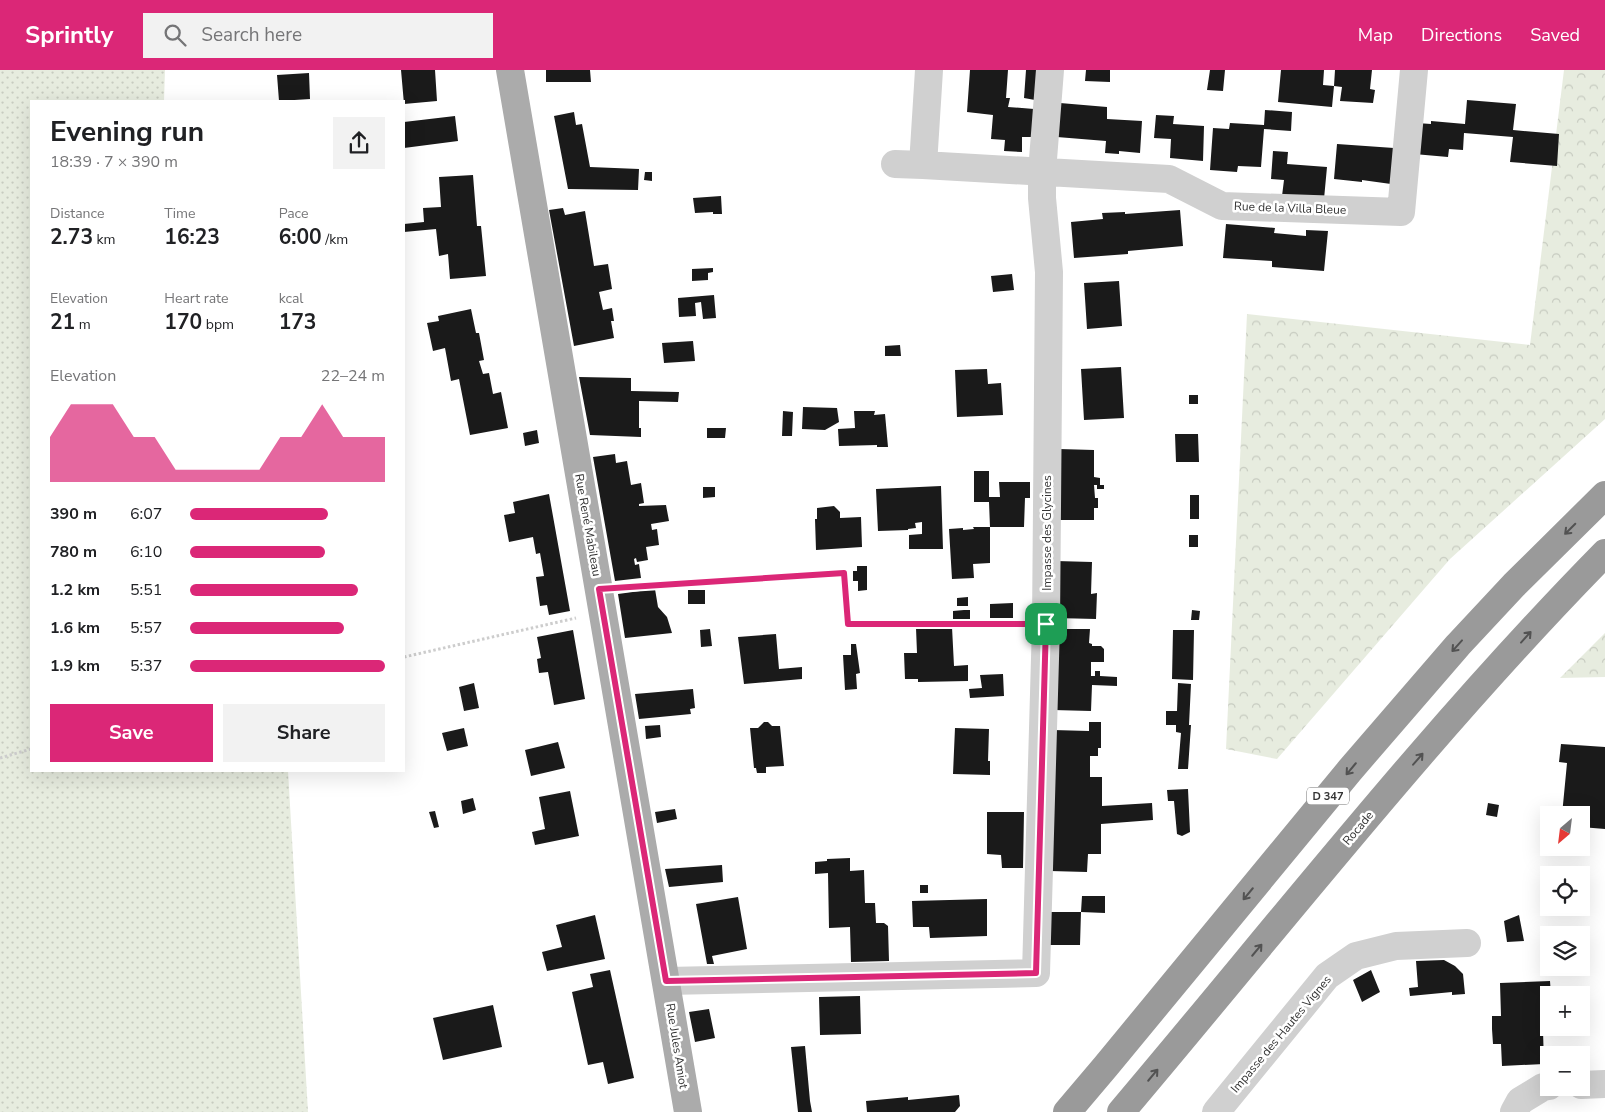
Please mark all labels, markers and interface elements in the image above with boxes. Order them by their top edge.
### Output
search box [143,13,493,58]
text: Sprintly [25,19,113,51]
icon: search [161,21,189,49]
text: Search here [201,22,302,48]
text: Map [1358,23,1393,47]
text: Directions [1421,23,1502,47]
text: Saved [1530,23,1580,47]
text: Evening run [50,113,204,151]
button: share [333,117,385,169]
text: 18:39 · 7 × 390 m [50,151,178,173]
street label: Rue de la Villa Bleue [1234,198,1346,218]
text: Distance [50,204,104,223]
text: Time [164,204,195,223]
text: Pace [279,204,308,223]
text: 2.73 [50,223,93,251]
text: 16:23 [164,223,220,251]
text: 6:00 [279,223,322,251]
text: km [93,230,116,249]
text: /km [322,230,348,249]
text: Elevation [50,289,108,308]
text: Heart rate [164,289,228,308]
text: kcal [279,289,303,308]
text: 21 [50,308,75,336]
text: 170 [164,308,202,336]
text: 173 [279,308,316,336]
text: m [75,315,91,334]
text: bpm [202,315,234,334]
text: Elevation [50,365,116,387]
text: 22–24 m [321,365,385,387]
street label: Rue René Mabileau [571,472,605,578]
street label: Impasse des Glycines [1039,475,1055,591]
text: 390 m [50,503,97,525]
text: 6:07 [130,503,162,525]
one-way arrow [1564,523,1576,535]
text: 780 m [50,541,97,563]
text: 6:10 [130,541,162,563]
text: 1.2 km [50,579,100,601]
text: 5:51 [130,579,162,601]
pin [1025,603,1067,645]
icon: arrive [1032,610,1060,638]
text: 1.6 km [50,617,100,639]
text: 5:57 [130,617,162,639]
one-way arrow [1520,631,1532,644]
one-way arrow [1452,639,1463,652]
text: 1.9 km [50,655,100,677]
text: 5:37 [130,655,162,677]
button: Save [50,704,213,762]
button: Share [223,704,385,762]
one-way arrow [1412,752,1424,765]
one-way arrow [1346,762,1357,775]
road number: D 347 [1307,788,1349,804]
north arrow [1540,806,1590,856]
map controls [1540,806,1590,1096]
street label: Rocade [1339,808,1377,848]
button: locate [1540,866,1590,916]
one-way arrow [1242,887,1253,900]
button: layers [1540,926,1590,976]
one-way arrow [1251,944,1262,957]
street label: Impasse des Hautes Vignes [1227,972,1335,1096]
button: + [1540,986,1590,1036]
street label: Rue Jules Amiot [662,1002,692,1091]
button: − [1540,1046,1590,1096]
one-way arrow [1147,1068,1158,1081]

